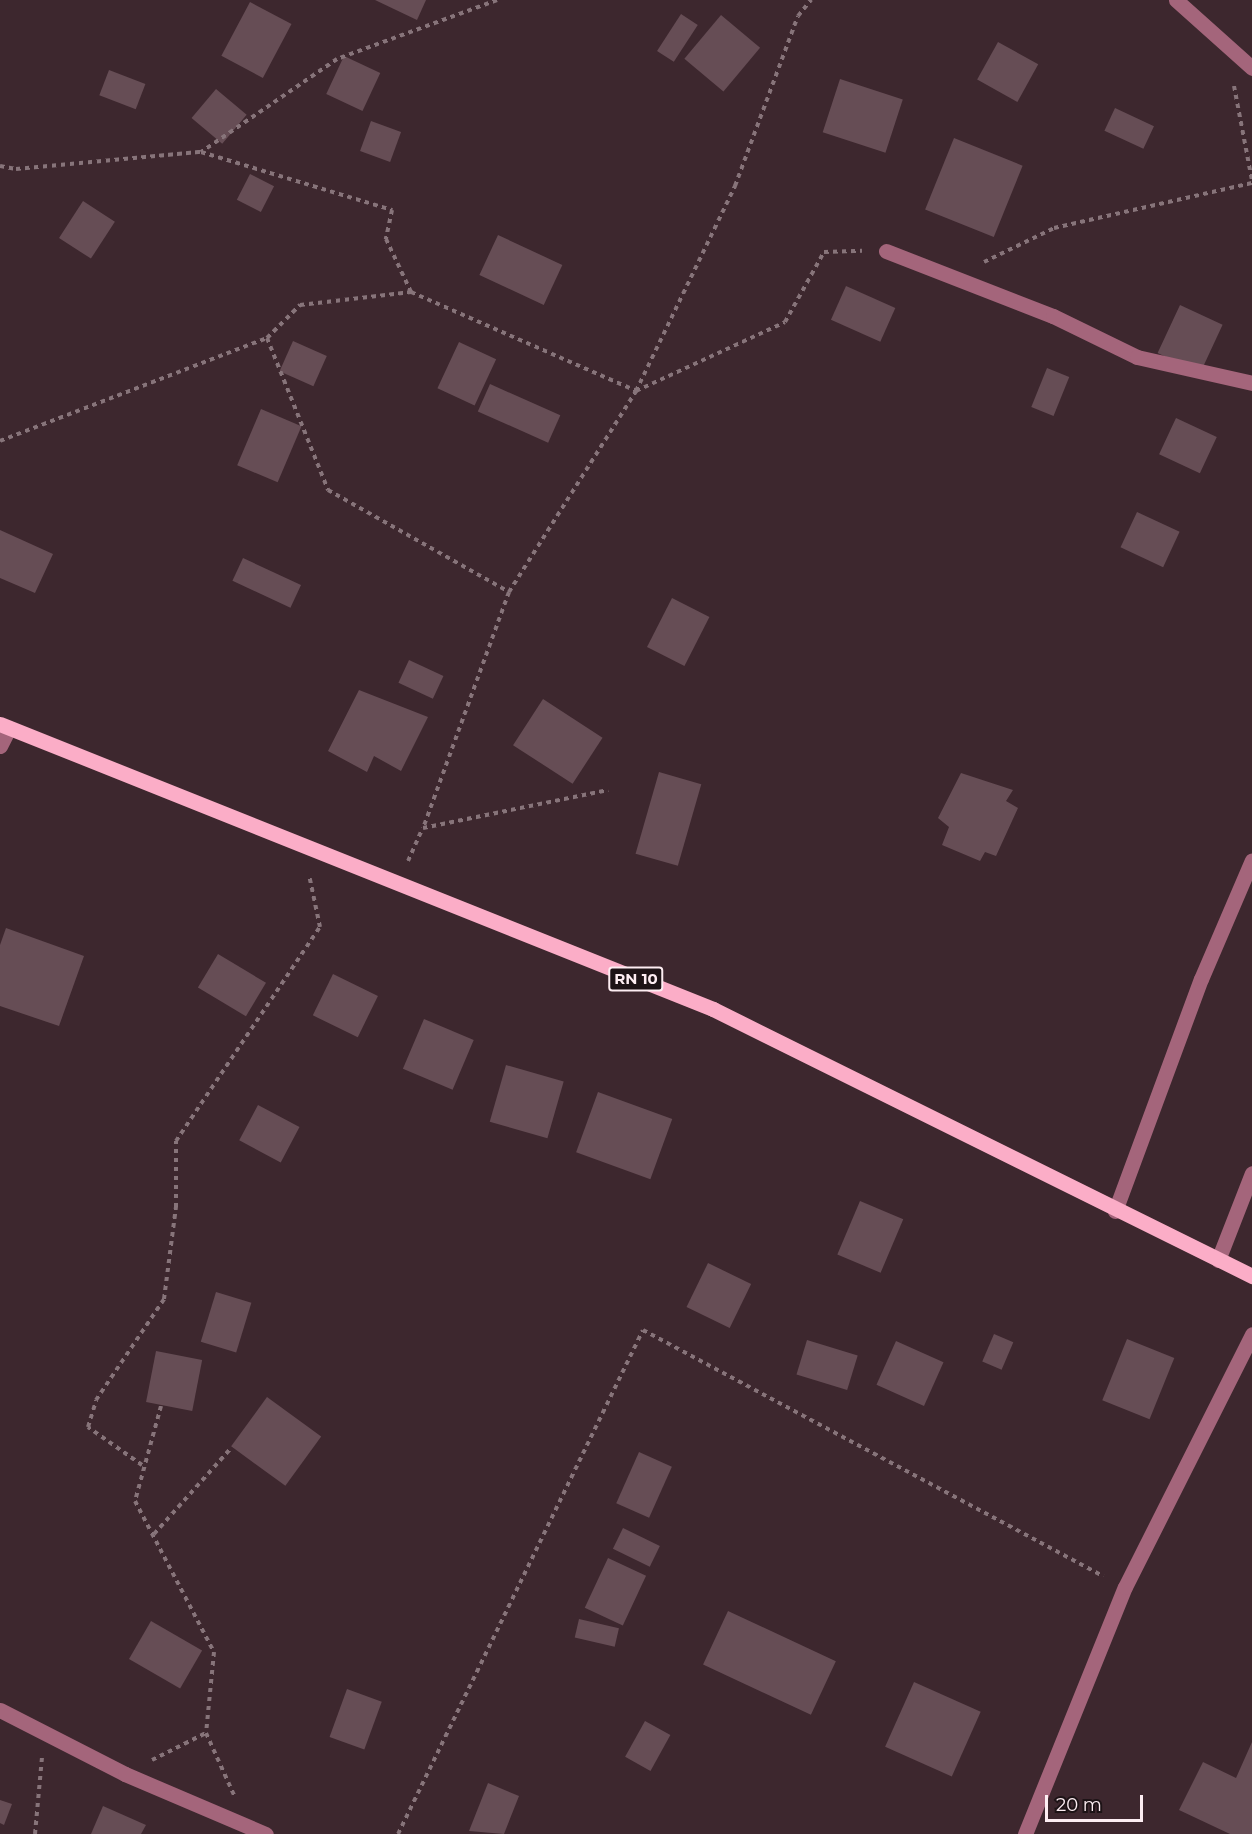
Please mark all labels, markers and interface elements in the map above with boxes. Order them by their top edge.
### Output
road number: RN 10 [608,967,664,991]
scale bar [1048,1783,1146,1821]
text: 20 m [1056,1794,1102,1816]

